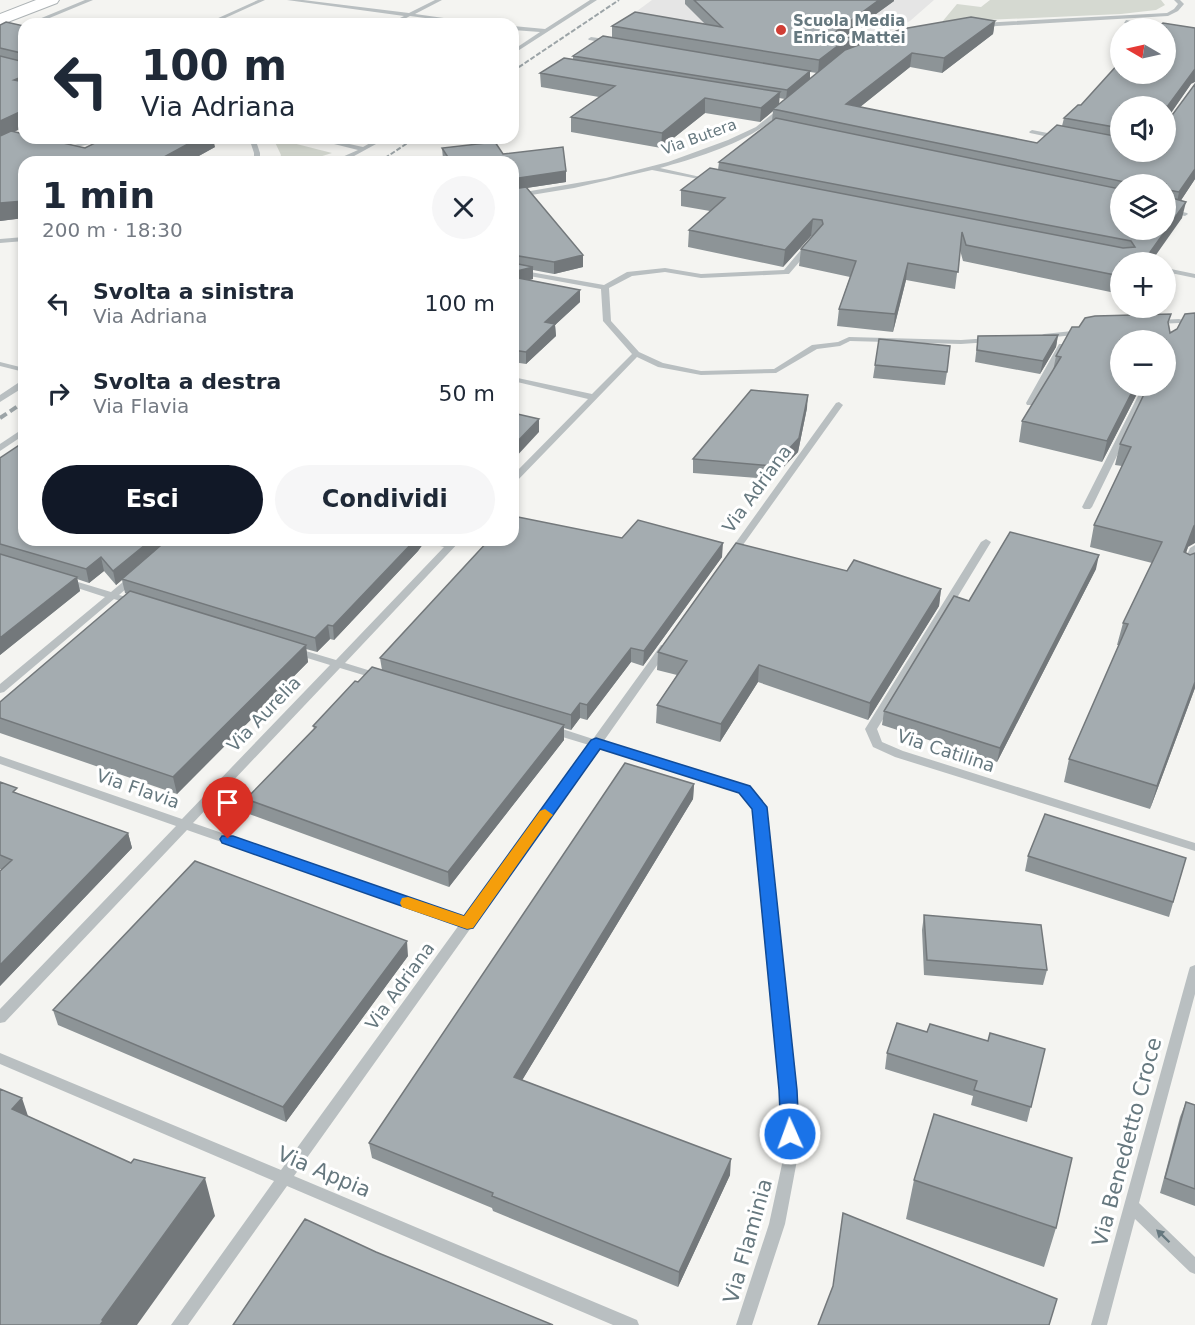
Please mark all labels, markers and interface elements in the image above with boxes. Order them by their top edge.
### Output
place label: Scuola Media Enrico Mattei [793,12,906,47]
north arrow [1110,18,1176,84]
map controls [1110,18,1176,396]
marker: Scuola Media Enrico Mattei [774,23,788,37]
text: 100 m [141,41,287,90]
icon: left [42,42,120,120]
text: Via Adriana [141,91,295,122]
button: sound [1110,96,1176,162]
street label: Via Butera [659,115,739,159]
button: layers [1110,174,1176,240]
text: 1 min [42,175,155,216]
button: close [432,176,495,239]
text: 200 m · 18:30 [42,218,183,242]
button: + [1110,252,1176,318]
text: Svolta a sinistra [93,279,295,304]
icon: left [42,287,75,320]
text: 100 m [425,291,495,316]
text: Via Adriana [93,304,207,328]
button: − [1110,330,1176,396]
text: Svolta a destra [93,369,281,394]
icon: right [42,377,75,410]
text: 50 m [439,381,495,406]
text: Via Flavia [93,394,189,418]
street label: Via Adriana [718,441,795,537]
button: Esci [42,465,263,534]
button: Condividi [275,465,495,534]
street label: Via Aurelia [223,672,305,756]
street label: Via Catilina [895,725,998,776]
street label: Via Flavia [94,764,183,813]
pin [202,777,253,839]
icon: arrive [211,786,244,819]
street label: Via Adriana [361,938,438,1034]
street label: Via Benedetto Croce [1088,1035,1166,1249]
position arrow [758,1102,822,1166]
street label: Via Appia [274,1142,374,1202]
street label: Via Flaminia [719,1176,777,1306]
one-way arrow [1156,1229,1171,1243]

